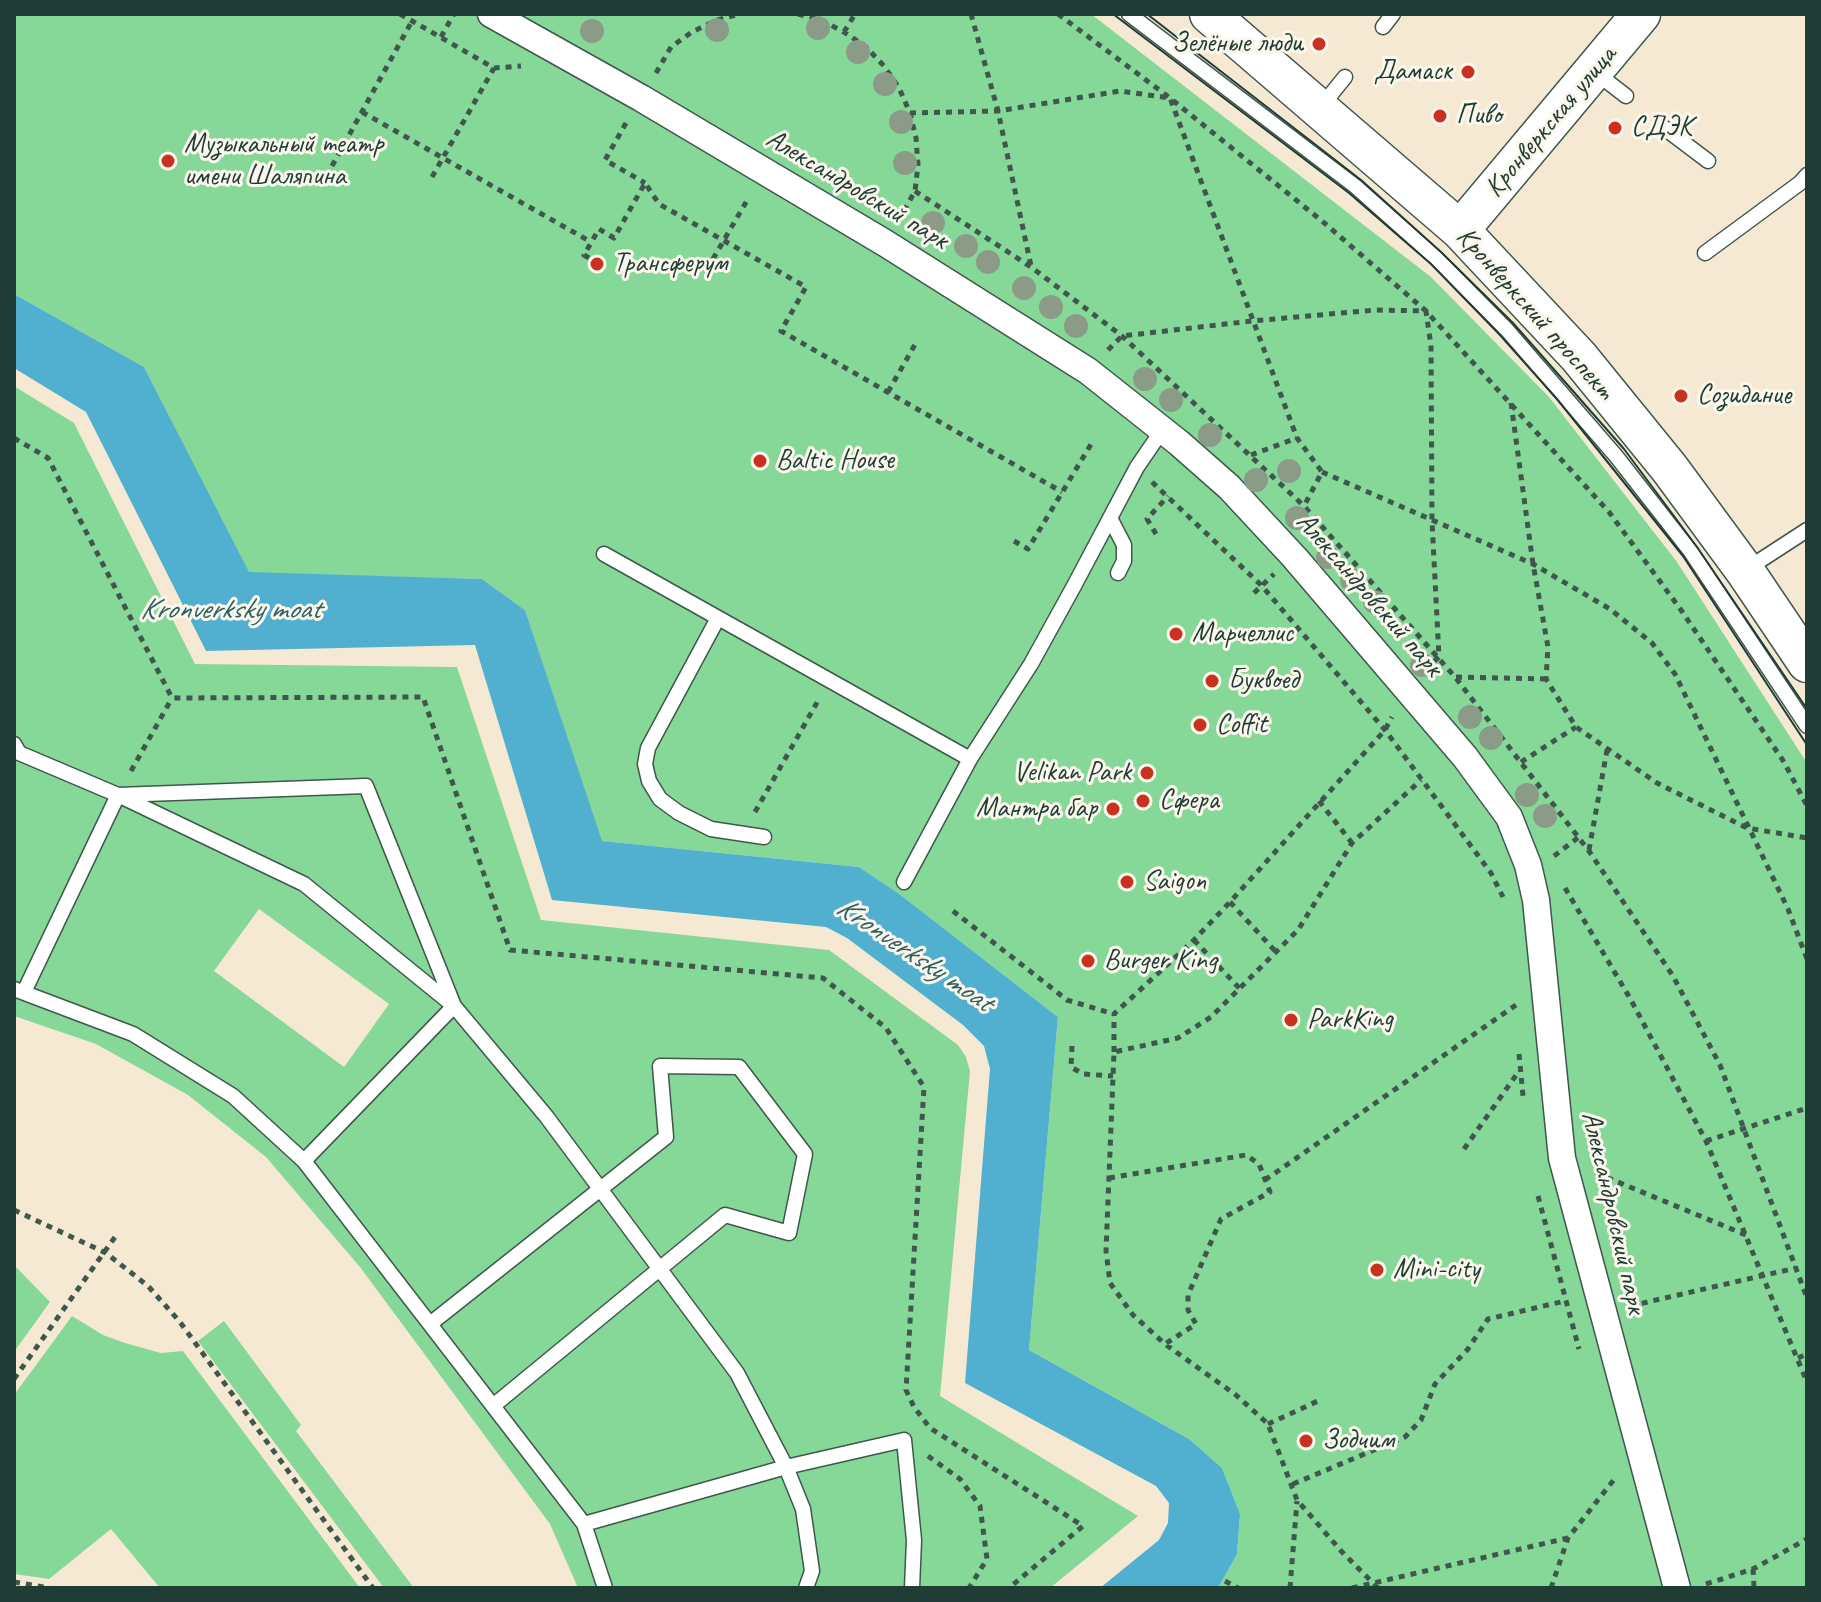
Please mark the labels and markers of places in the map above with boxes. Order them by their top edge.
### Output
place label: Зелёные люди [1172,27,1303,61]
marker: Зелёные люди [1310,35,1328,53]
place label: Дамаск [1374,55,1452,89]
marker: Дамаск [1459,63,1477,81]
place label: Пиво [1456,99,1502,133]
marker: Пиво [1431,107,1449,125]
place label: СДЭК [1631,111,1692,145]
marker: СДЭК [1606,119,1624,137]
place label: Музыкальный театр имени Шаляпина [184,128,383,194]
marker: Музыкальный театр имени Шаляпина [159,152,177,170]
place label: Трансферум [613,247,727,281]
marker: Трансферум [588,255,606,273]
place label: Созидание [1697,379,1791,413]
marker: Созидание [1672,387,1690,405]
place label: Baltic House [776,444,894,478]
marker: Baltic House [751,452,769,470]
place label: Марчеллис [1192,617,1293,651]
marker: Марчеллис [1167,625,1185,643]
place label: Буквоед [1228,664,1298,698]
marker: Буквоед [1203,672,1221,690]
place label: Coffit [1216,708,1267,742]
marker: Coffit [1191,716,1209,734]
place label: Velikan Park [1013,756,1131,790]
marker: Velikan Park [1138,764,1156,782]
place label: Сфера [1159,784,1219,818]
place label: Мантра бар [976,792,1097,826]
marker: Сфера [1134,792,1152,810]
marker: Мантра бар [1104,800,1122,818]
place label: Saigon [1143,865,1206,899]
marker: Saigon [1118,873,1136,891]
place label: Burger King [1104,944,1217,978]
marker: Burger King [1079,952,1097,970]
place label: ParkKing [1307,1003,1393,1037]
marker: ParkKing [1282,1011,1300,1029]
place label: Mini-city [1393,1253,1480,1287]
marker: Mini-city [1368,1261,1386,1279]
place label: Зодчим [1322,1424,1394,1458]
marker: Зодчим [1297,1432,1315,1450]

